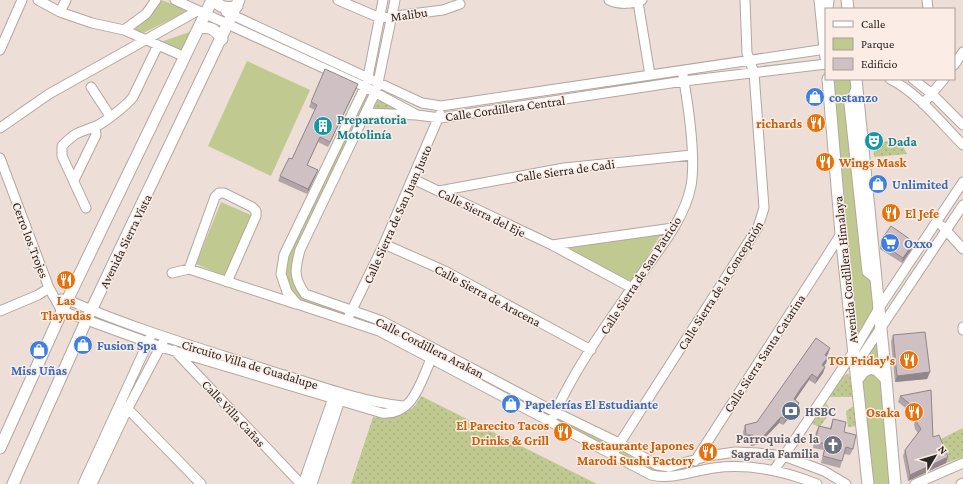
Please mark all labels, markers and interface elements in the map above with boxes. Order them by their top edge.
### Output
street label: Malibu [390,4,429,25]
legend [825,8,955,80]
text: Calle [861,17,885,31]
text: Parque [861,37,894,51]
text: Edificio [861,57,898,71]
shop icon: costanzo [804,86,826,108]
place label: costanzo [829,90,878,105]
street label: Calle Cordillera Central [444,93,567,124]
place label: Preparatoria Motolinía [337,112,407,142]
restaurant icon: richards [805,112,827,134]
building icon: Preparatoria Motolinía [312,115,334,137]
place label: richards [756,116,802,131]
theatre icon: Dada [863,130,885,152]
place label: Dada [888,134,917,149]
street label: Calle Sierra de San Juan Justo [360,142,435,286]
restaurant icon: Wings Mask [814,151,836,173]
place label: Wings Mask [838,155,908,170]
street label: Calle Sierra de Cadi [514,156,616,185]
shop icon: Unlimited [867,173,889,195]
place label: Unlimited [892,177,948,192]
street label: Calle Sierra del Eje [435,185,528,241]
street label: Avenida Sierra Vista [96,192,155,291]
street label: Avenida Cordillera Himalaya [830,196,861,344]
street label: Cerro los Trojes [8,200,52,281]
restaurant icon: El Jefe [880,202,902,224]
place label: El Jefe [905,206,939,221]
street label: Calle Sierra de San Patricio [597,213,684,337]
street label: Calle Sierra de la Concepción [675,218,766,353]
supermarket icon: Oxxo [879,232,901,254]
place label: Oxxo [904,236,933,251]
street label: Calle Sierra de Aracena [432,261,543,330]
restaurant icon: Las Tlayudas [55,269,77,291]
street label: Calle Sierra Santa Catarina [721,291,808,415]
place label: Las Tlayudas [41,293,91,323]
street label: Calle Cordillera Arakan [373,314,486,381]
shop icon: Fusion Spa [72,334,94,356]
street label: Circuito Villa de Guadalupe [180,337,320,392]
place label: Fusion Spa [97,338,157,353]
shop icon: Miss Uñas [28,339,50,361]
restaurant icon: TGI Friday's [898,349,920,371]
place label: TGI Friday's [828,353,895,368]
place label: Miss Uñas [11,363,67,378]
street label: Calle Villa Cañas [199,377,269,450]
shop icon: Papelerías El Estudiante [500,393,522,415]
place label: Papelerías El Estudiante [525,397,658,412]
bank icon: HSBC [780,400,802,422]
restaurant icon: Osaka [903,401,925,423]
place label: HSBC [805,404,836,419]
place label: Osaka [866,405,901,420]
place label: El Parecito Tacos Drinks & Grill [456,418,549,448]
restaurant icon: El Parecito Tacos Drinks & Grill [552,421,574,443]
place label: Parroquia de la Sagrada Familia [731,431,820,461]
church icon: Parroquia de la Sagrada Familia [822,434,844,456]
north arrow [915,436,955,476]
place label: Restaurante Japones Marodi Sushi Factory [577,438,695,468]
restaurant icon: Restaurante Japones Marodi Sushi Factory [697,441,719,463]
text: N [936,443,950,457]

